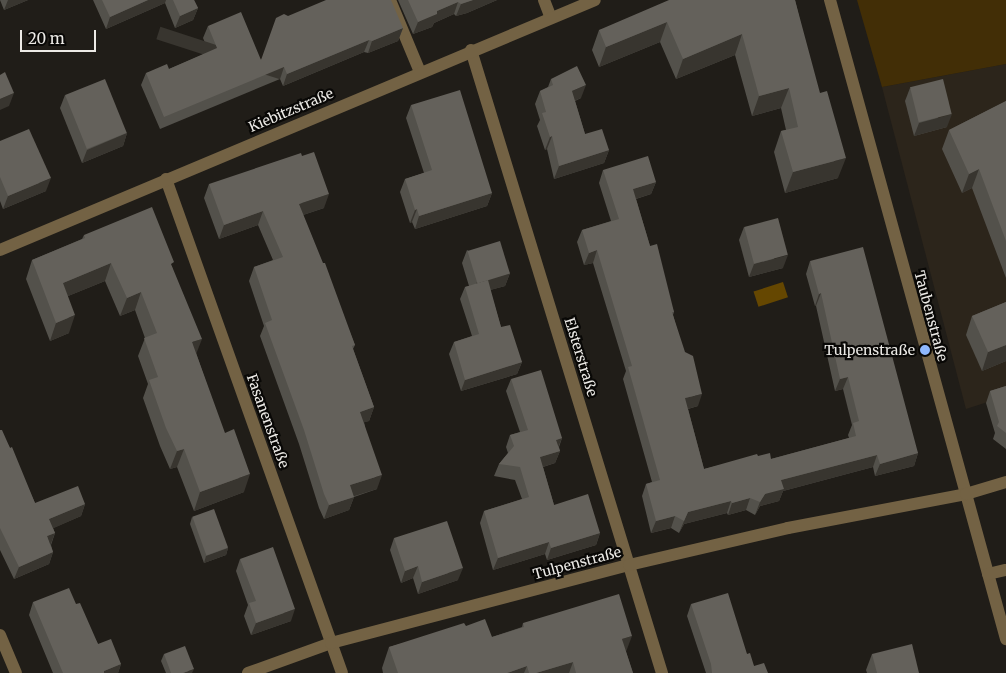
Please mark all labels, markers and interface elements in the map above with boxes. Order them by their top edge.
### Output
scale bar [22,20,99,52]
text: 20 m [28,29,65,48]
street label: Kiebitzstraße [246,85,336,135]
street label: Taubenstraße [911,269,951,363]
street label: Elsterstraße [561,316,601,398]
place label: Tulpenstraße [824,342,915,358]
marker: Tulpenstraße [919,344,931,356]
street label: Fasanenstraße [243,372,293,470]
street label: Tulpenstraße [531,543,623,583]

